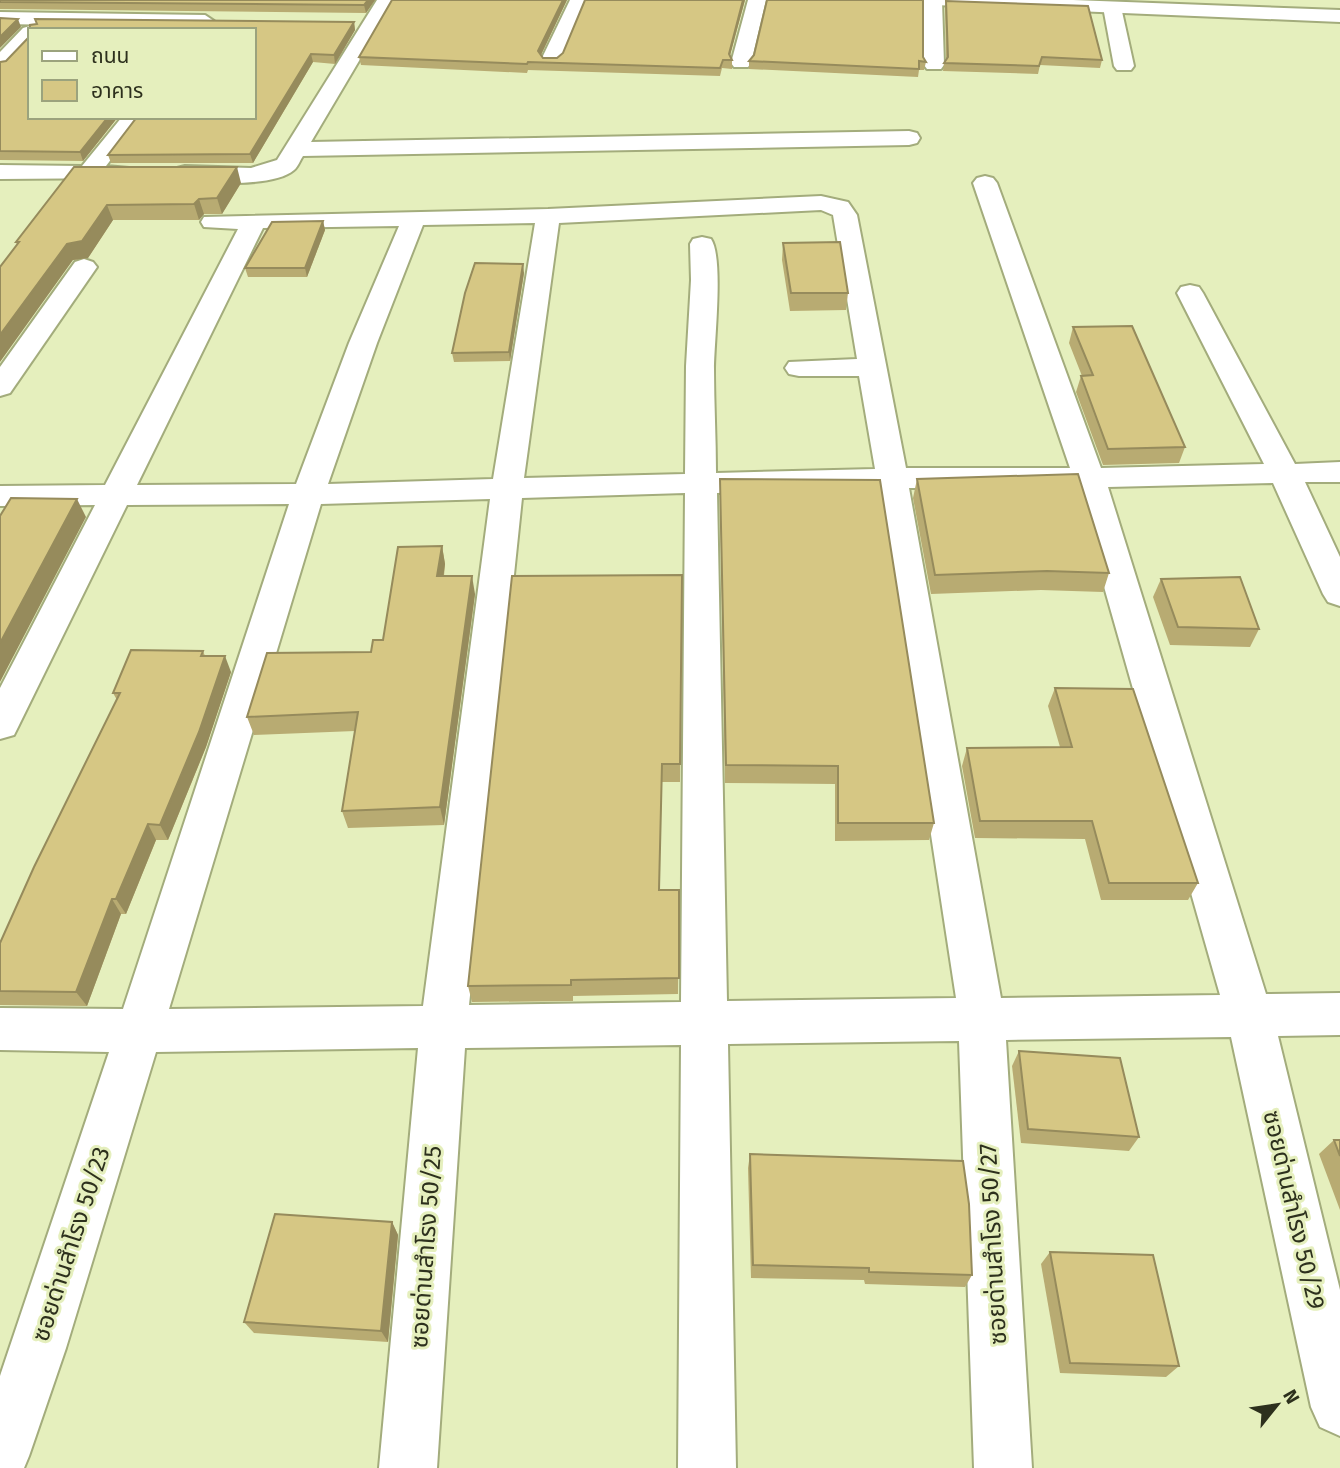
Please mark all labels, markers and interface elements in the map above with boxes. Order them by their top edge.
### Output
legend [28,28,256,119]
text: ถนน [91,43,129,69]
text: อาคาร [91,78,143,104]
street label: ซอยด่านสำโรง 50/29 [1257,1108,1331,1312]
street label: ซอยด่านสำโรง 50/23 [26,1143,116,1345]
street label: ซอยด่านสำโรง 50/27 [974,1143,1012,1345]
street label: ซอยด่านสำโรง 50/25 [405,1145,447,1349]
north arrow [1242,1370,1312,1440]
text: N [1278,1386,1304,1408]

